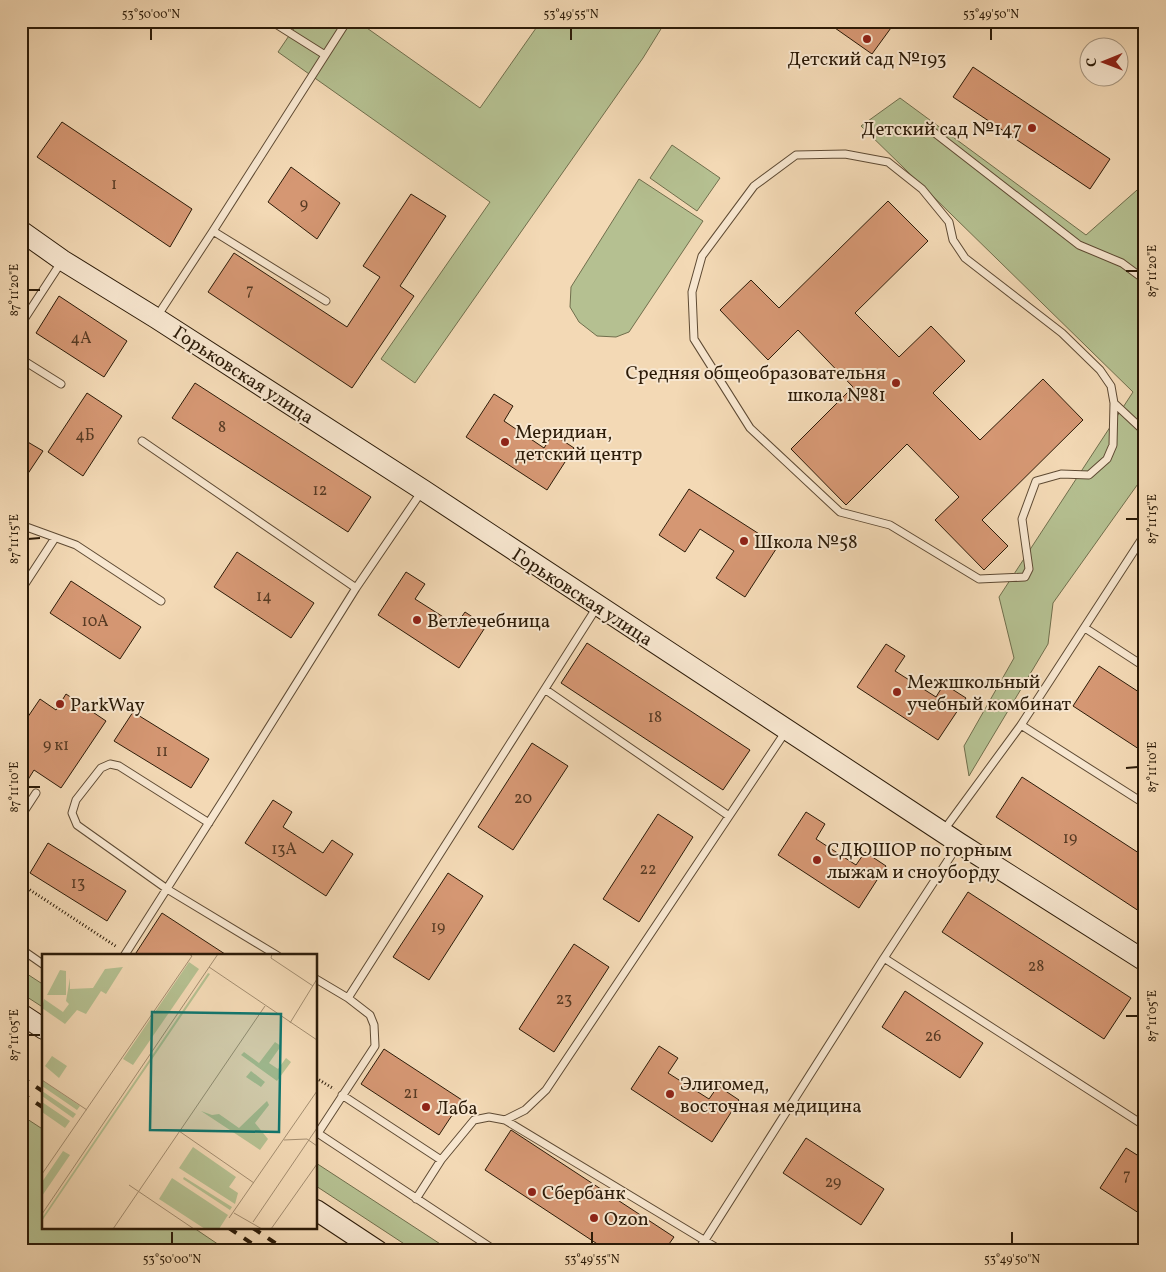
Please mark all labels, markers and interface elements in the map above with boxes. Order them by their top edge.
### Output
text: 53°50'00"N [122,7,180,23]
text: 53°49'55"N [543,7,599,23]
text: 53°49'50"N [963,7,1019,23]
marker: Детский сад №193 [861,33,873,45]
north arrow [1078,38,1128,88]
place label: Детский сад №193 [787,47,947,73]
text: С [1083,58,1102,67]
place label: Детский сад №147 [862,117,1022,143]
marker: Детский сад №147 [1026,122,1038,134]
house number: 1 [111,174,117,196]
house number: 9 [300,194,308,216]
text: 87°11'20"E [1145,245,1161,297]
text: 87°11'20"E [7,264,23,316]
house number: 7 [246,280,254,302]
street label: Горьковская улица [167,320,318,431]
house number: 4А [71,328,91,350]
place label: Средняя общеобразовательня школа №81 [625,361,886,409]
marker: Средняя общеобразовательня школа №81 [890,377,902,389]
house number: 8 [218,417,226,439]
place label: Меридиан, детский центр [515,420,643,468]
house number: 4Б [75,425,95,447]
marker: Меридиан, детский центр [499,436,511,448]
house number: 12 [313,480,327,502]
text: 87°11'15"E [1145,494,1161,544]
text: 87°11'15"E [7,514,23,564]
place label: Школа №58 [754,530,858,556]
marker: Школа №58 [738,535,750,547]
street label: Горьковская улица [506,542,657,653]
house number: 14 [256,586,272,608]
place label: Ветлечебница [427,609,550,635]
house number: 10А [81,611,109,633]
marker: Ветлечебница [411,614,423,626]
place label: Межшкольный учебный комбинат [907,670,1071,718]
marker: Межшкольный учебный комбинат [891,686,903,698]
place label: ParkWay [70,693,145,719]
marker: ParkWay [54,698,66,710]
house number: 18 [648,707,662,729]
house number: 9 к1 [43,735,69,757]
house number: 11 [156,741,168,763]
text: 87°11'10"E [1145,741,1161,793]
text: 87°11'10"E [7,761,23,813]
house number: 20 [514,788,532,810]
house number: 19 [1063,828,1077,850]
place label: СДЮШОР по горным лыжам и сноуборду [827,838,1012,886]
house number: 13А [271,839,297,861]
marker: СДЮШОР по горным лыжам и сноуборду [811,854,823,866]
house number: 22 [639,859,657,881]
house number: 13 [71,873,85,895]
house number: 19 [431,917,445,939]
inset map [42,954,318,1230]
house number: 28 [1028,956,1044,978]
house number: 23 [556,989,572,1011]
text: 87°11'05"E [1145,990,1161,1042]
text: 87°11'05"E [7,1009,23,1061]
house number: 26 [925,1026,941,1048]
place label: Элигомед, восточная медицина [680,1072,862,1120]
house number: 21 [404,1083,418,1105]
marker: Элигомед, восточная медицина [664,1088,676,1100]
place label: Лаба [436,1096,478,1122]
marker: Лаба [420,1101,432,1113]
house number: 7 [1123,1165,1131,1187]
house number: 29 [825,1172,841,1194]
place label: Сбербанк [542,1181,626,1207]
marker: Сбербанк [526,1186,538,1198]
place label: Ozon [604,1207,649,1233]
marker: Ozon [588,1212,600,1224]
text: 53°50'00"N [143,1252,201,1268]
text: 53°49'55"N [564,1252,620,1268]
text: 53°49'50"N [984,1252,1040,1268]

